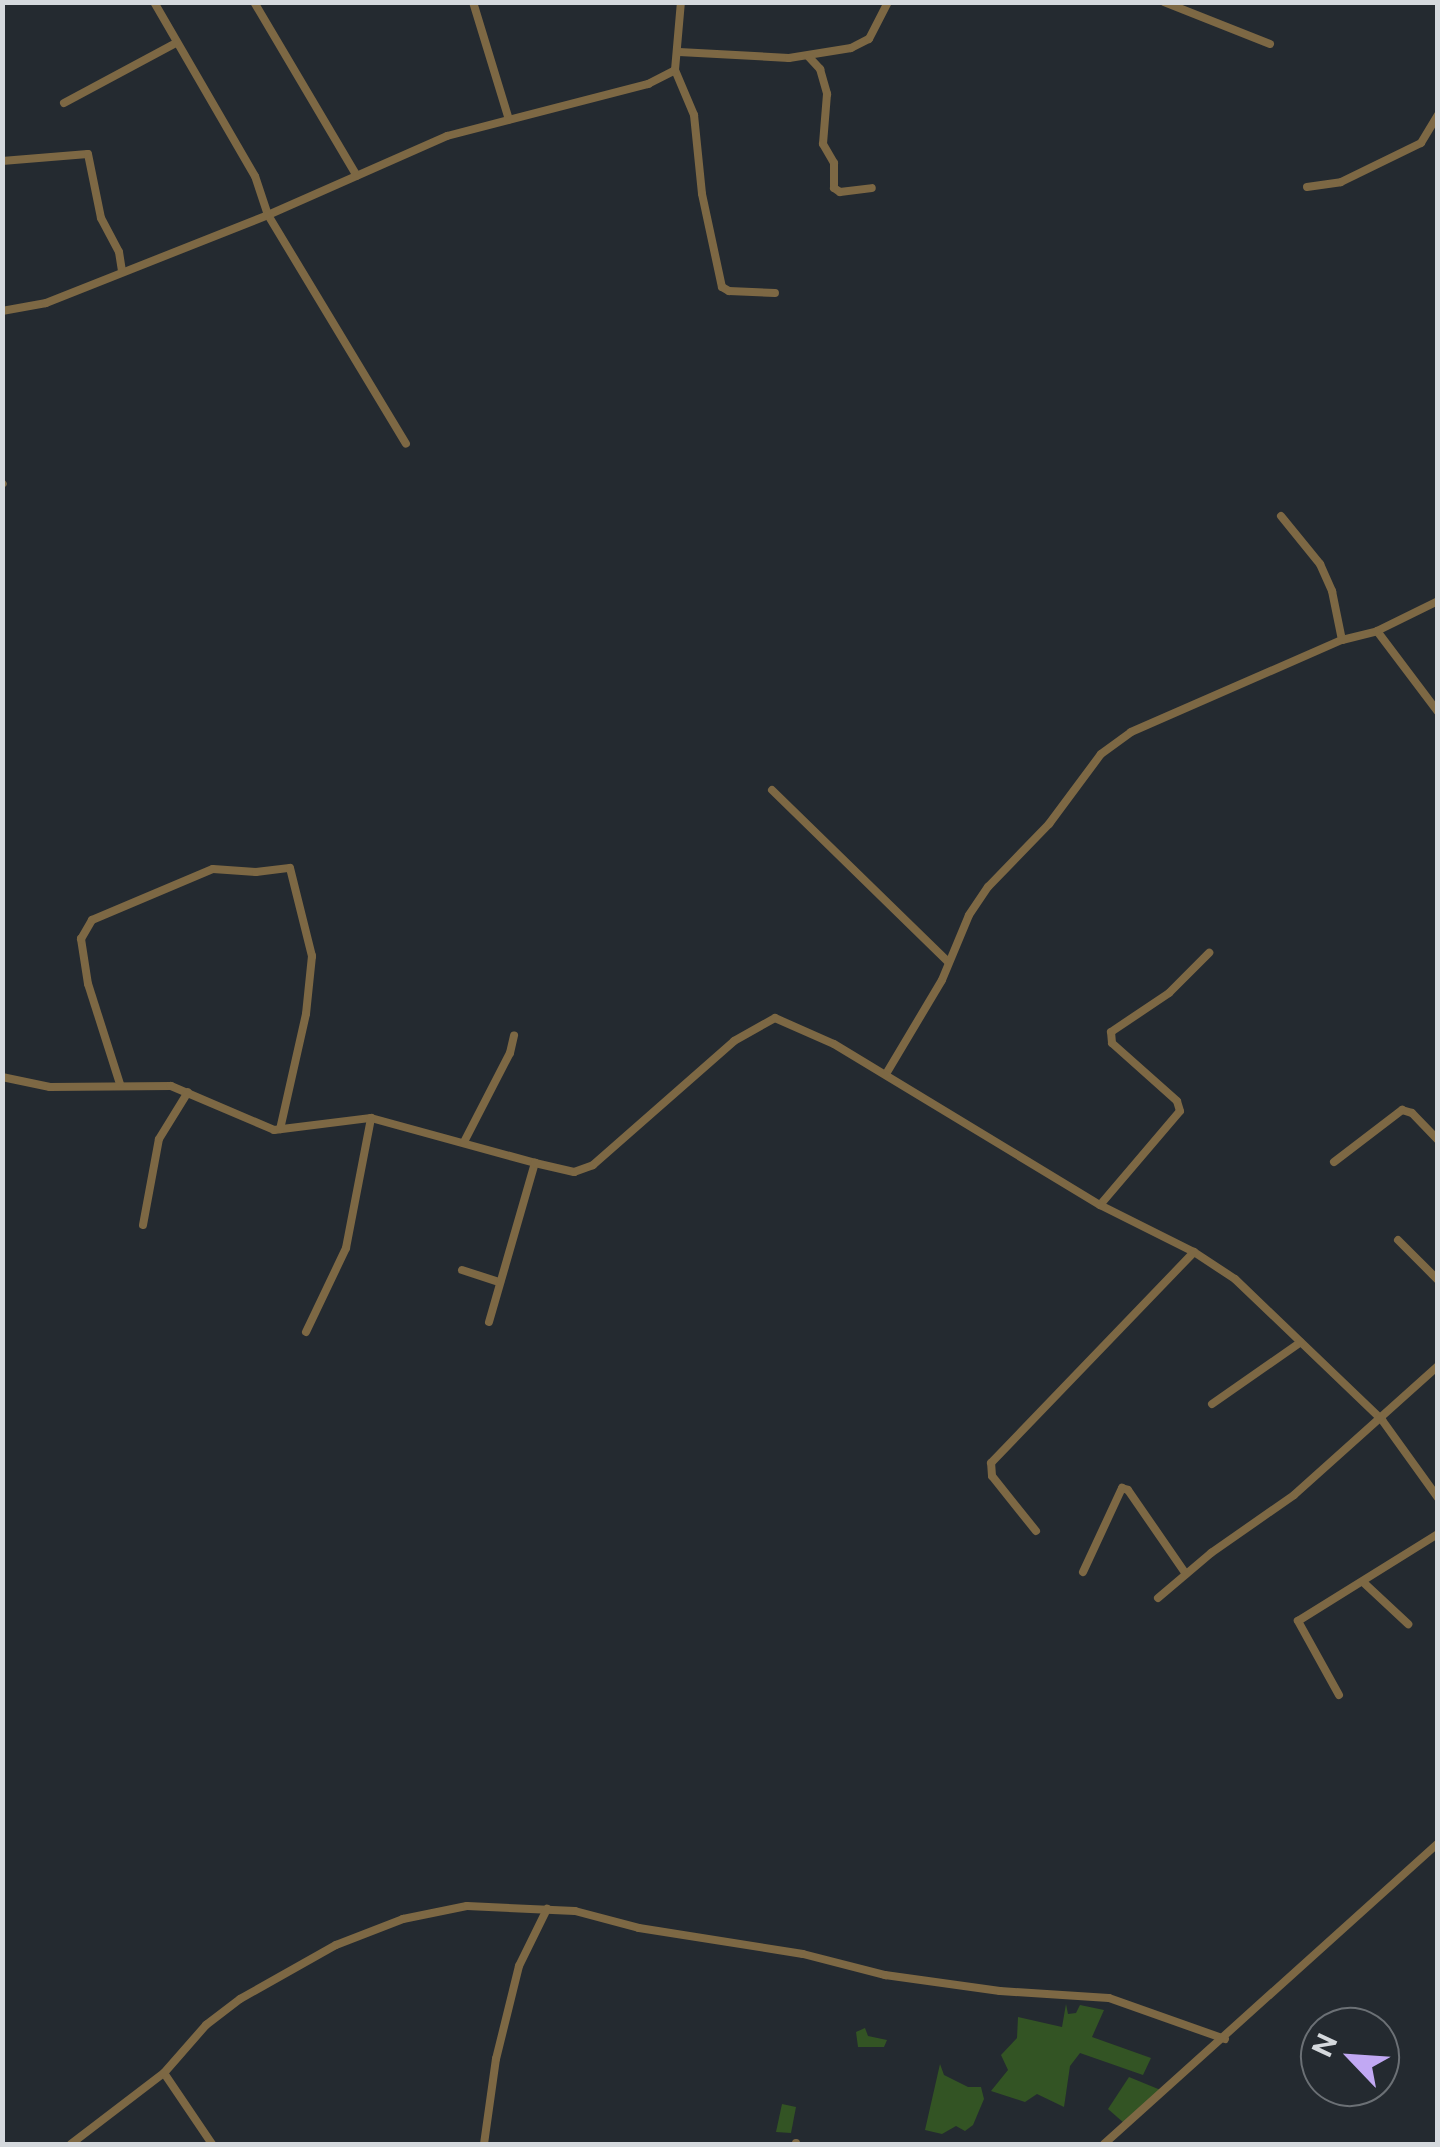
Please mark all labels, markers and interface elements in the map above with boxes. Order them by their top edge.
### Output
north arrow [1300,2007,1400,2107]
text: N [1305,2028,1344,2062]

